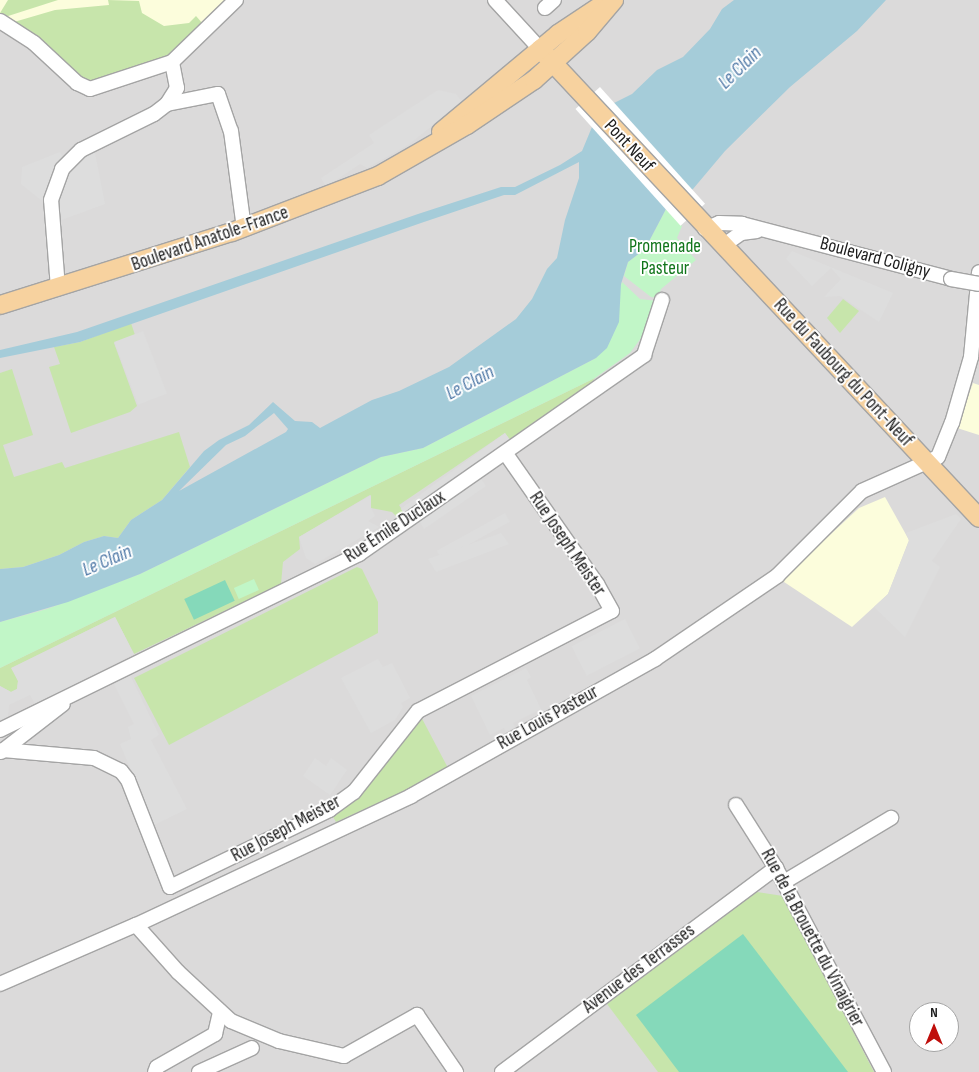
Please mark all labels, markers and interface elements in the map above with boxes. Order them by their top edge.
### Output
water label: Le Clain [713,42,767,94]
street label: Pont Neuf [599,115,659,177]
street label: Boulevard Anatole-France [129,201,291,277]
street label: Boulevard Coligny [817,232,933,284]
park label: Promenade Pasteur [629,236,701,280]
street label: Rue du Faubourg du Pont-Neuf [768,294,918,452]
water label: Le Clain [442,360,498,406]
street label: Rue Émile Duclaux [340,486,450,568]
street label: Rue Joseph Meister [524,488,610,600]
water label: Le Clain [79,540,135,582]
street label: Rue Louis Pasteur [494,681,602,755]
street label: Rue Joseph Meister [227,791,345,867]
street label: Rue de la Brouette du Vinaigrier [755,845,869,1031]
street label: Avenue des Terrasses [578,919,700,1019]
north arrow [909,1002,959,1052]
text: N [930,1004,938,1021]

